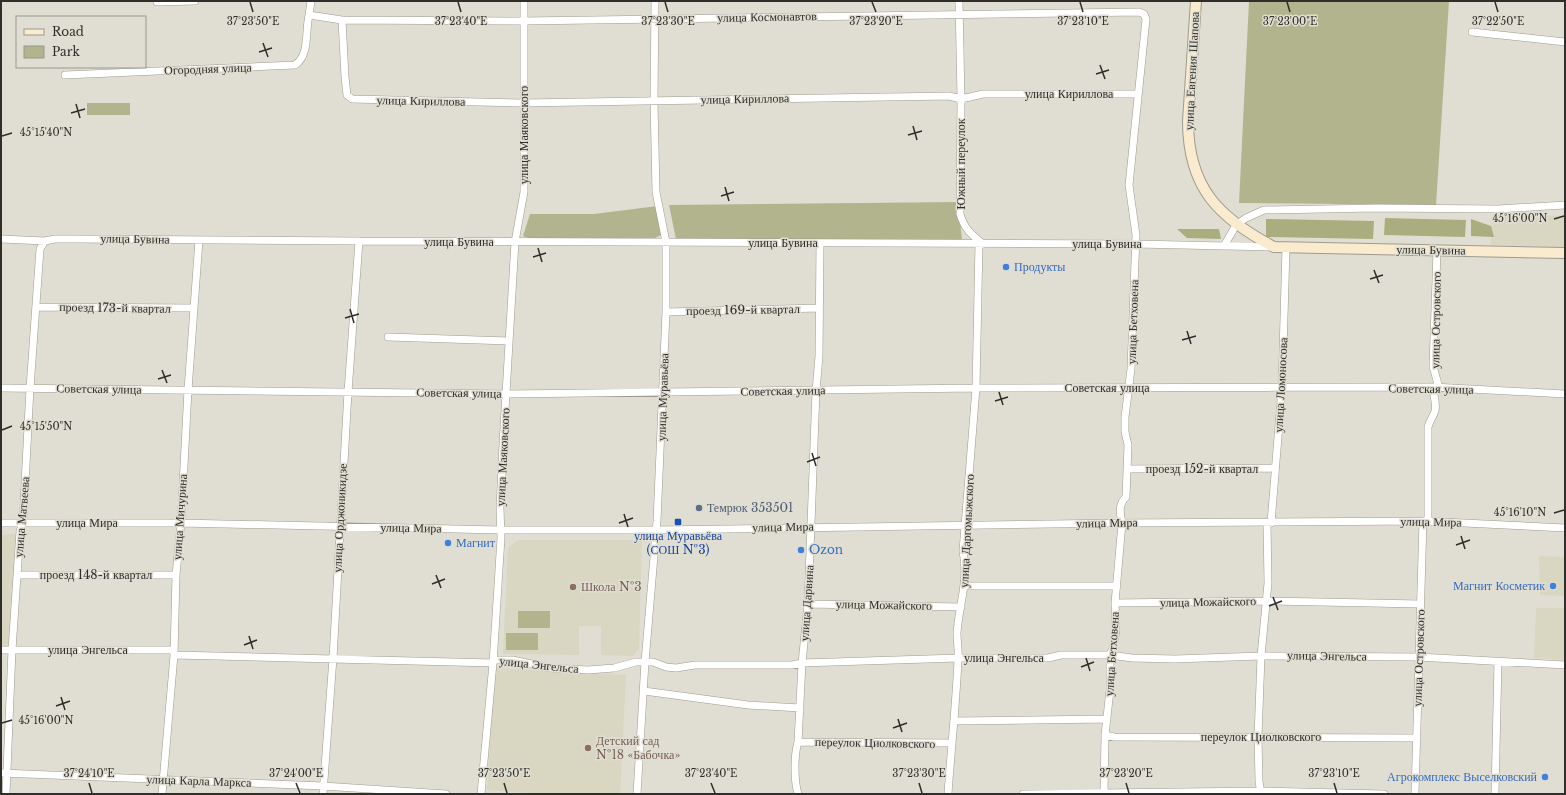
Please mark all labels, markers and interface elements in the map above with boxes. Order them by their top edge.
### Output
street label: улица Космонавтов [717,8,817,25]
street label: улица Евгения Шапова [1181,11,1202,131]
text: 37°23'50"E [227,15,279,28]
text: 37°23'40"E [435,15,487,28]
text: 37°23'30"E [641,15,695,28]
text: 37°23'20"E [849,15,903,28]
text: 37°23'10"E [1057,15,1109,28]
text: 37°23'00"E [1263,15,1317,28]
text: 37°22'50"E [1472,15,1524,28]
legend [16,16,146,68]
text: Road [52,24,84,39]
text: Park [52,44,80,59]
street label: Огородняя улица [164,59,253,78]
street label: улица Маяковского [516,86,531,184]
street label: улица Кириллова [1025,86,1114,101]
street label: улица Кириллова [700,90,790,107]
street label: улица Кириллова [377,92,466,109]
street label: Южный переулок [953,118,968,210]
text: 45°15'40"N [20,126,72,139]
text: 45°16'00"N [1493,212,1548,225]
street label: улица Бувина [100,230,171,247]
street label: улица Бувина [424,234,494,249]
street label: улица Бувина [748,235,818,250]
street label: улица Бувина [1072,236,1142,251]
street label: улица Бувина [1396,241,1467,258]
place label: Продукты [1014,259,1065,274]
marker: Продукты [1001,262,1011,272]
street label: улица Островского [1427,271,1444,369]
street label: улица Бетховена [1124,279,1141,365]
street label: проезд 173-й квартал [59,299,171,316]
street label: проезд 169-й квартал [686,301,800,318]
street label: улица Ломоносова [1271,336,1291,433]
street label: улица Муравьёва [653,352,672,441]
street label: Советская улица [56,380,142,397]
street label: Советская улица [1064,380,1150,395]
street label: Советская улица [1388,380,1474,397]
street label: Советская улица [740,382,826,399]
street label: Советская улица [416,384,502,401]
street label: улица Маяковского [492,407,513,507]
text: 45°15'50"N [20,420,72,433]
street label: проезд 152-й квартал [1146,461,1258,476]
street label: улица Орджоникидзе [329,463,350,573]
street label: улица Мичурина [169,473,190,561]
street label: улица Даргомыжского [956,474,977,588]
street label: улица Матвеева [10,475,33,558]
place label: Темрюк 353501 [707,500,793,515]
marker: Темрюк 353501 [694,503,704,513]
text: 45°16'10"N [1494,506,1546,519]
street label: улица Мира [1400,513,1463,530]
street label: улица Мира [1076,514,1139,531]
street label: улица Мира [56,515,118,530]
marker: улица Муравьёва (СОШ №3) [673,517,683,527]
street label: улица Мира [752,518,815,535]
street label: улица Мира [380,519,443,536]
place label: улица Муравьёва (СОШ №3) [634,528,723,557]
place label: Магнит [456,535,496,550]
marker: Магнит [443,538,453,548]
place label: Ozon [809,542,843,557]
marker: Ozon [796,545,806,555]
street label: улица Дарвина [796,564,817,642]
street label: проезд 148-й квартал [40,567,152,582]
place label: Магнит Косметик [1453,578,1545,593]
place label: Школа №3 [581,579,642,594]
marker: Магнит Косметик [1548,581,1558,591]
marker: Школа №3 [568,582,578,592]
street label: улица Можайского [1160,593,1256,610]
street label: улица Можайского [836,596,932,613]
street label: улица Островского [1409,609,1428,707]
street label: улица Бетховена [1101,610,1122,697]
street label: улица Энгельса [48,642,129,657]
street label: улица Энгельса [1287,647,1368,664]
street label: улица Энгельса [964,650,1045,665]
street label: улица Энгельса [499,653,580,676]
text: 45°16'00"N [19,714,74,727]
street label: переулок Циолковского [1201,729,1321,744]
place label: Детский сад №18 «Бабочка» [596,733,680,762]
street label: переулок Циолковского [815,734,935,751]
marker: Детский сад №18 «Бабочка» [583,743,593,753]
text: 37°24'10"E [63,767,115,780]
text: 37°24'00"E [269,767,323,780]
text: 37°23'50"E [478,767,530,780]
text: 37°23'40"E [685,767,737,780]
text: 37°23'30"E [892,767,946,780]
text: 37°23'20"E [1099,767,1153,780]
text: 37°23'10"E [1308,767,1360,780]
place label: Агрокомплекс Выселковский [1387,769,1538,784]
street label: улица Карла Маркса [146,771,253,790]
marker: Агрокомплекс Выселковский [1540,772,1550,782]

